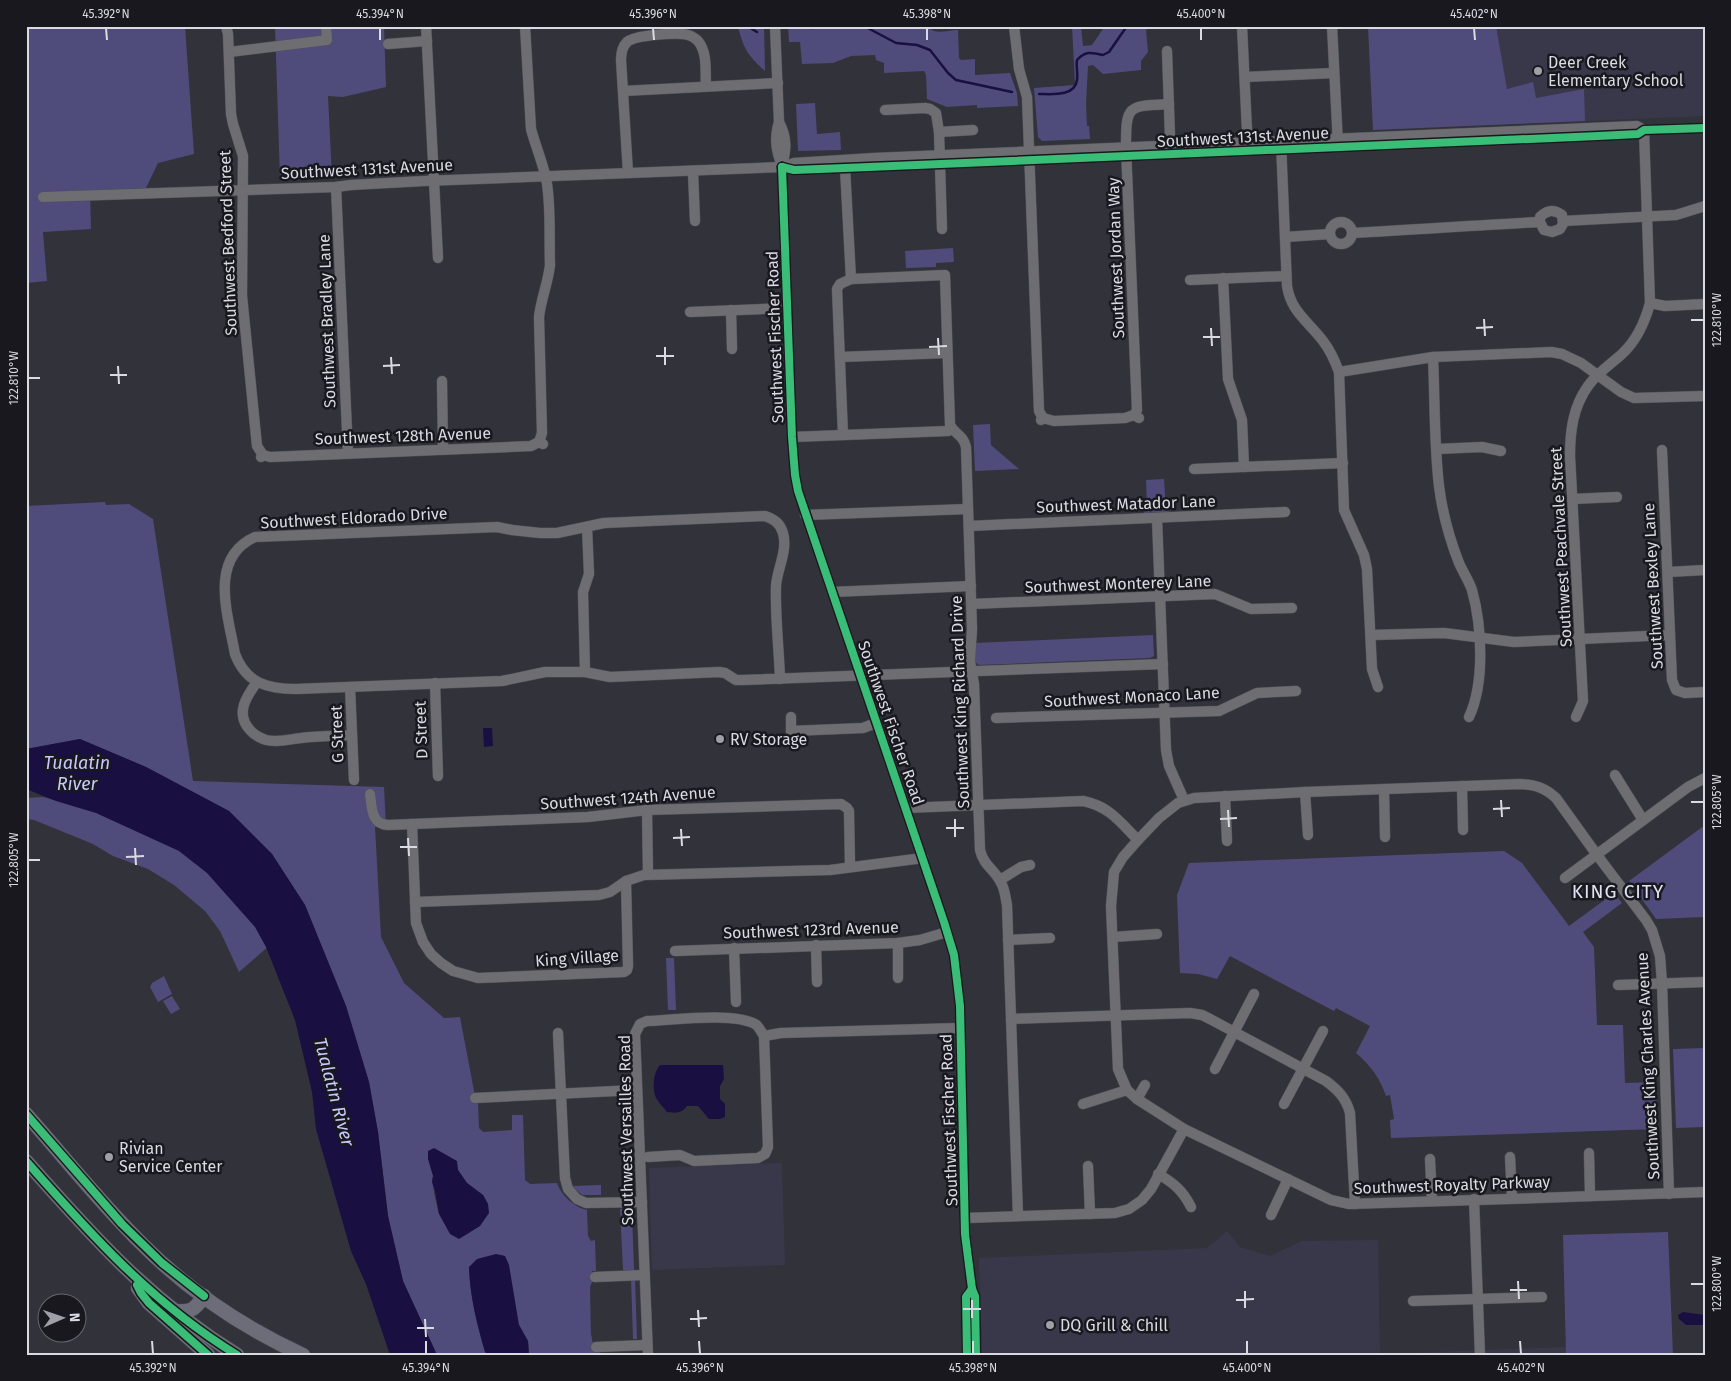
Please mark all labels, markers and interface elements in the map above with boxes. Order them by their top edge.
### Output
text: 45.392°N [82,7,130,21]
text: 45.394°N [356,7,404,21]
text: 45.396°N [629,7,677,21]
text: 45.398°N [903,7,951,21]
text: 45.400°N [1176,7,1226,21]
text: 45.402°N [1450,7,1498,21]
place label: Deer Creek Elementary School [1548,53,1684,90]
marker: Deer Creek Elementary School [1532,65,1544,77]
street label: Southwest 131st Avenue [1156,123,1330,151]
street label: Southwest Bedford Street [215,150,241,336]
street label: Southwest 131st Avenue [280,155,454,183]
street label: Southwest Jordan Way [1104,177,1128,339]
street label: Southwest Bradley Lane [314,234,340,408]
street label: Southwest Fischer Road [762,250,788,424]
text: 122.810°W [1710,293,1724,347]
text: 122.810°W [7,351,21,405]
street label: Southwest 128th Avenue [315,423,491,449]
street label: Southwest Peachvale Street [1546,446,1576,648]
street label: Southwest Matador Lane [1036,491,1216,517]
street label: Southwest Bexley Lane [1639,502,1667,670]
street label: Southwest Eldorado Drive [260,504,448,532]
street label: Southwest Monterey Lane [1024,571,1212,597]
street label: Southwest King Richard Drive [947,595,973,809]
street label: Southwest Fischer Road [854,638,928,808]
street label: Southwest Monaco Lane [1044,683,1220,711]
street label: D Street [410,700,432,759]
street label: G Street [326,705,348,763]
place label: RV Storage [730,730,807,749]
marker: RV Storage [714,733,726,745]
water label: Tualatin River [44,752,110,795]
text: 122.805°W [1710,774,1724,830]
street label: Southwest 124th Avenue [540,782,716,814]
text: 122.805°W [7,832,21,888]
district label: KING CITY [1572,880,1664,903]
street label: Southwest 123rd Avenue [723,917,899,943]
street label: King Village [534,946,620,970]
street label: Southwest King Charles Avenue [1633,952,1663,1180]
street label: Southwest Fischer Road [936,1033,962,1207]
water label: Tualatin River [309,1035,359,1150]
street label: Southwest Versailles Road [615,1035,637,1225]
place label: Rivian Service Center [119,1139,223,1176]
marker: Rivian Service Center [103,1151,115,1163]
street label: Southwest Royalty Parkway [1353,1172,1551,1198]
text: 122.800°W [1710,1256,1724,1312]
north arrow [38,1294,88,1344]
text: N [66,1313,83,1323]
place label: DQ Grill & Chill [1060,1316,1168,1335]
marker: DQ Grill & Chill [1044,1319,1056,1331]
text: 45.392°N [129,1361,177,1375]
text: 45.394°N [402,1361,450,1375]
text: 45.396°N [676,1361,724,1375]
text: 45.398°N [949,1361,997,1375]
text: 45.400°N [1222,1361,1272,1375]
text: 45.402°N [1497,1361,1545,1375]

